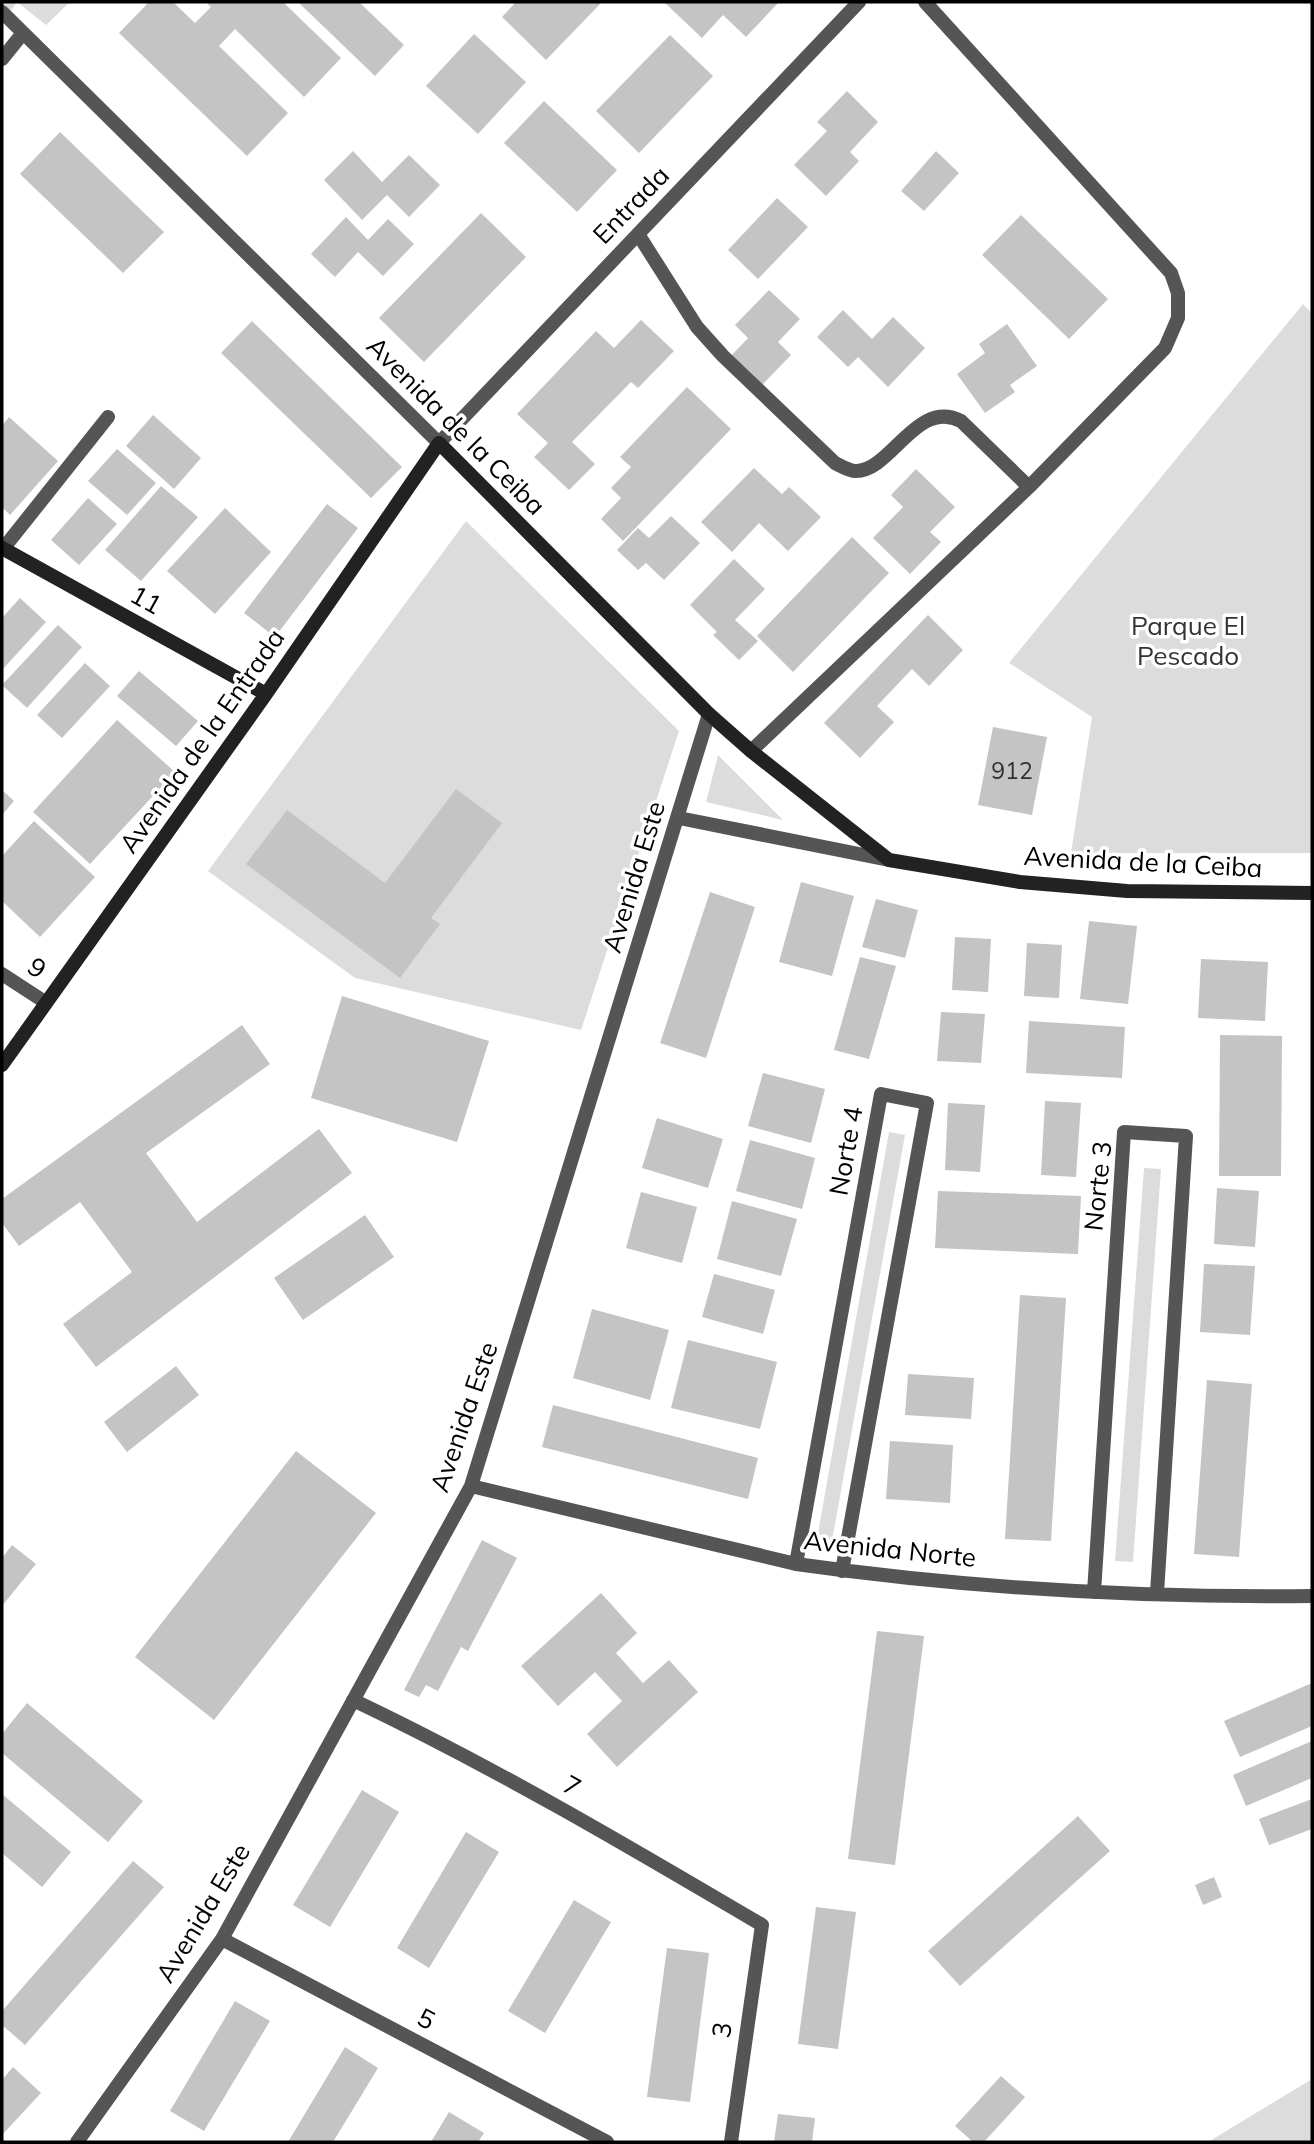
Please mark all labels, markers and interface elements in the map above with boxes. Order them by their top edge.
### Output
street label: Entrada [586,159,676,251]
street label: Avenida de la Ceiba [360,329,553,522]
street label: 11 [125,578,168,622]
park label: Parque El Pescado [1131,609,1245,672]
street label: Avenida de la Entrada [112,622,292,859]
house number: 912 [991,756,1033,785]
street label: Avenida Este [595,797,672,957]
street label: Avenida de la Ceiba [1023,839,1263,884]
street label: 9 [22,949,53,986]
street label: Norte 4 [821,1104,870,1198]
street label: Norte 3 [1076,1140,1119,1232]
street label: Avenida Este [422,1337,505,1496]
street label: Avenida Norte [802,1523,978,1574]
street label: 7 [557,1767,587,1804]
street label: Avenida Este [148,1837,257,1988]
street label: 5 [412,2000,441,2037]
street label: 3 [704,2020,739,2040]

